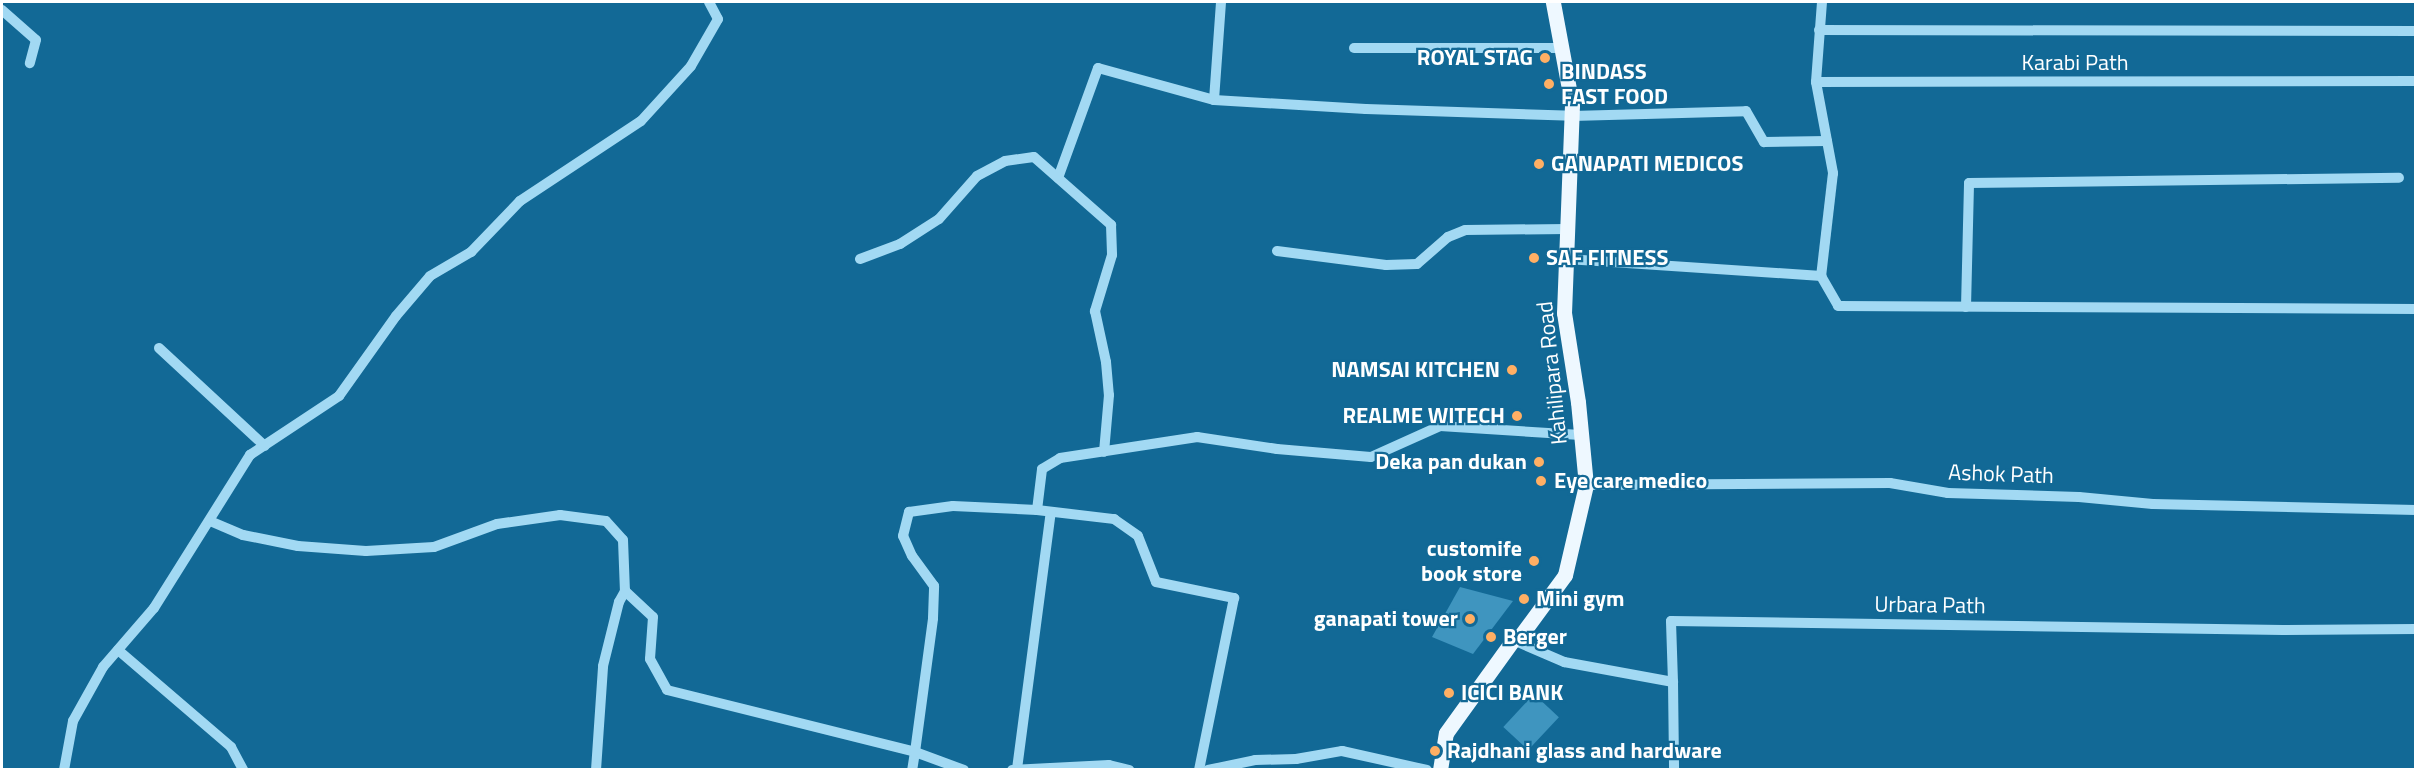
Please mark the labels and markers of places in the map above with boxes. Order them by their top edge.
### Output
place label: ROYAL STAG [1417,45,1533,71]
marker: ROYAL STAG [1538,51,1552,65]
place label: BINDASS FAST FOOD [1561,58,1668,110]
marker: BINDASS FAST FOOD [1542,77,1556,91]
place label: GANAPATI MEDICOS [1551,151,1743,177]
marker: GANAPATI MEDICOS [1532,157,1546,171]
place label: SAF FITNESS [1546,245,1668,271]
marker: SAF FITNESS [1527,251,1541,265]
place label: NAMSAI KITCHEN [1331,357,1500,383]
marker: NAMSAI KITCHEN [1505,363,1519,377]
place label: REALME WITECH [1342,403,1505,429]
marker: REALME WITECH [1510,409,1524,423]
place label: Deka pan dukan [1375,449,1527,475]
marker: Deka pan dukan [1532,455,1546,469]
place label: Eye care medico [1554,468,1707,494]
marker: Eye care medico [1532,472,1550,490]
place label: customife book store [1421,535,1522,586]
marker: customife book store [1527,554,1541,568]
place label: Mini gym [1536,586,1624,612]
marker: Mini gym [1517,592,1531,606]
place label: ganapati tower [1314,606,1458,632]
marker: ganapati tower [1463,612,1477,626]
place label: Berger [1503,624,1567,650]
marker: Berger [1484,630,1498,644]
place label: ICICI BANK [1461,680,1563,706]
marker: ICICI BANK [1442,686,1456,700]
place label: Rajdhani glass and hardware [1447,738,1722,764]
marker: Rajdhani glass and hardware [1428,744,1442,758]

